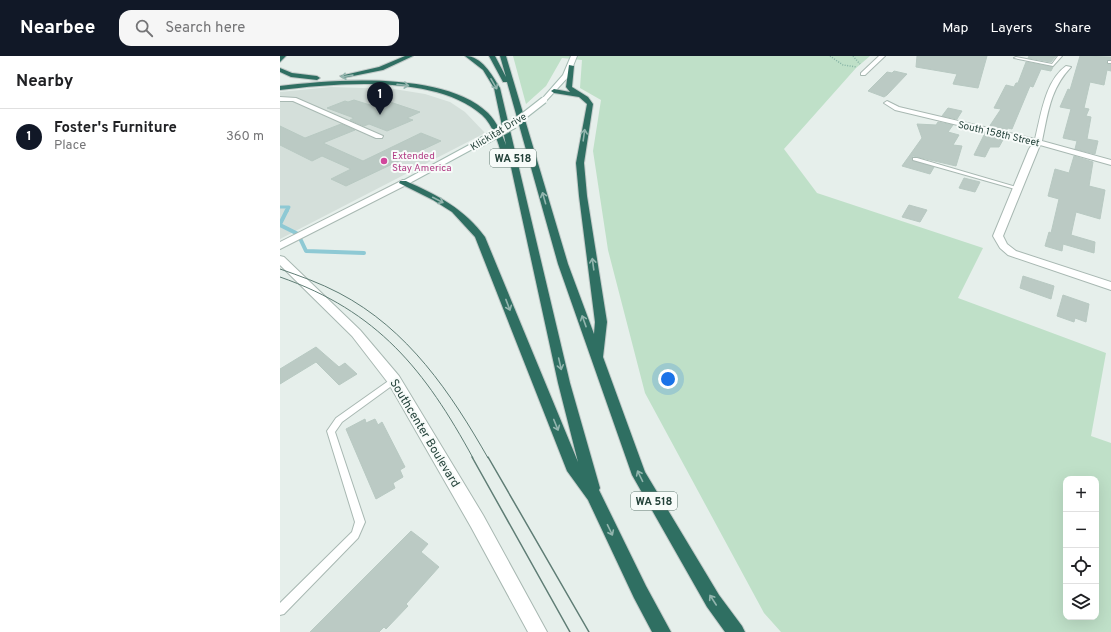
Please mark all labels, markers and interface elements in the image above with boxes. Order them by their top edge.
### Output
search box [119,10,399,46]
text: Nearbee [20,16,95,40]
icon: search [133,17,155,39]
text: Search here [165,19,245,38]
text: Map [942,20,968,37]
text: Layers [990,20,1032,37]
text: Share [1054,20,1091,37]
text: Nearby [16,71,73,93]
one-way arrow [341,72,354,80]
one-way arrow [491,78,499,90]
one-way arrow [396,81,409,89]
pin: 1 [367,82,393,115]
street label: Klickitat Drive [468,110,529,154]
text: Foster's Furniture [54,119,177,138]
street label: South 158th Street [956,119,1041,150]
text: 1 [26,129,32,145]
text: 360 m [226,129,264,145]
one-way arrow [580,129,588,142]
text: Place [54,138,86,154]
road number: WA 518 [490,149,536,167]
place label: Extended Stay America [392,150,451,175]
marker: Extended Stay America [379,156,389,166]
one-way arrow [539,191,547,204]
one-way arrow [432,196,444,204]
one-way arrow [589,258,597,271]
one-way arrow [505,298,512,310]
one-way arrow [579,316,587,328]
one-way arrow [556,357,564,370]
your location [658,369,678,389]
street label: Southcenter Boulevard [385,376,463,491]
one-way arrow [553,419,560,431]
one-way arrow [636,470,643,482]
map controls [1063,476,1099,620]
button: + [1063,476,1099,512]
road number: WA 518 [631,492,677,510]
button: − [1063,512,1099,548]
one-way arrow [607,524,614,536]
button: locate [1063,548,1099,584]
button: layers [1063,584,1099,620]
one-way arrow [709,595,717,606]

